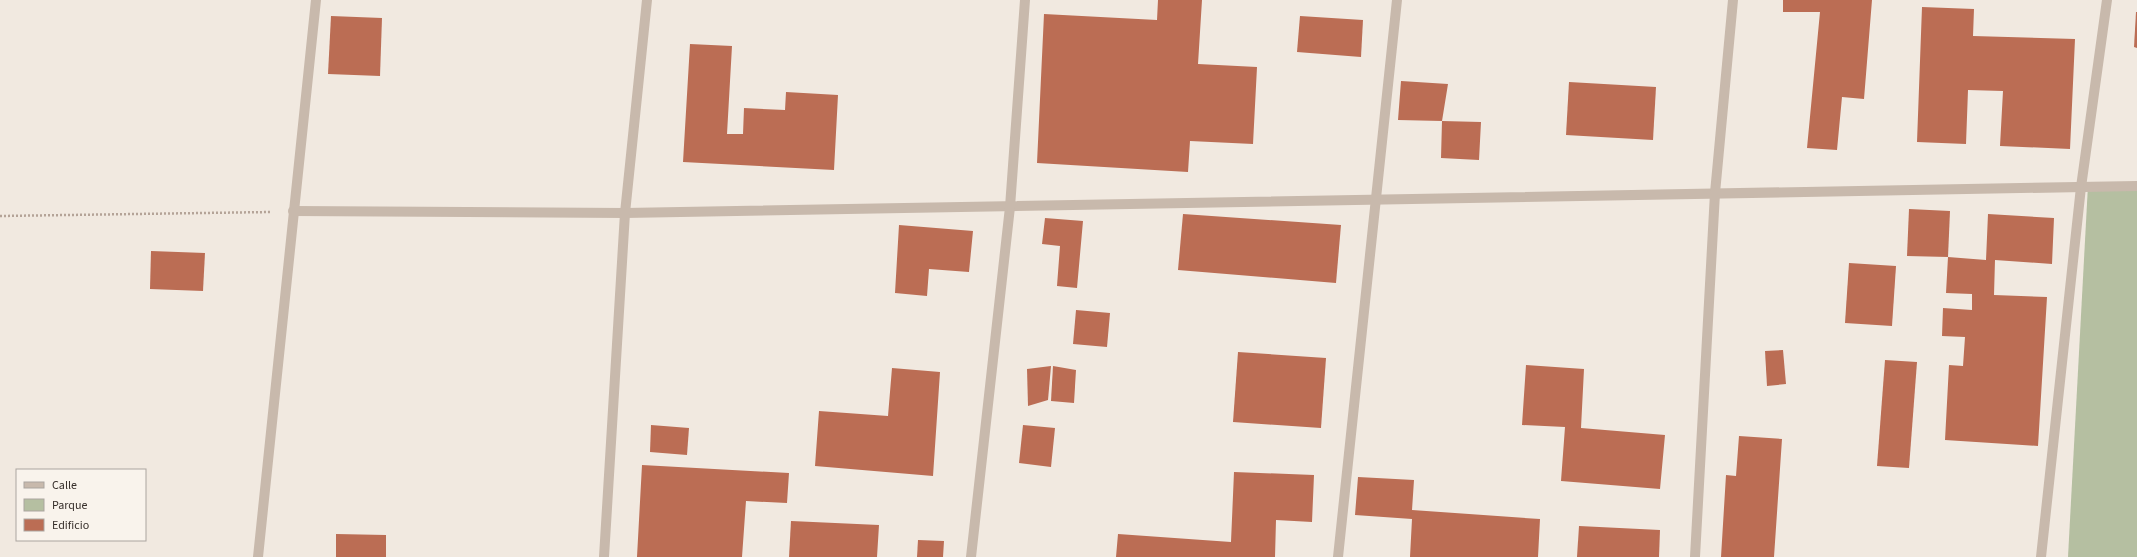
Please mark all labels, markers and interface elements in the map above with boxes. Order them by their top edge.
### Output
legend [16,469,146,541]
text: Calle [52,477,77,494]
text: Parque [52,497,88,514]
text: Edificio [52,517,89,534]

